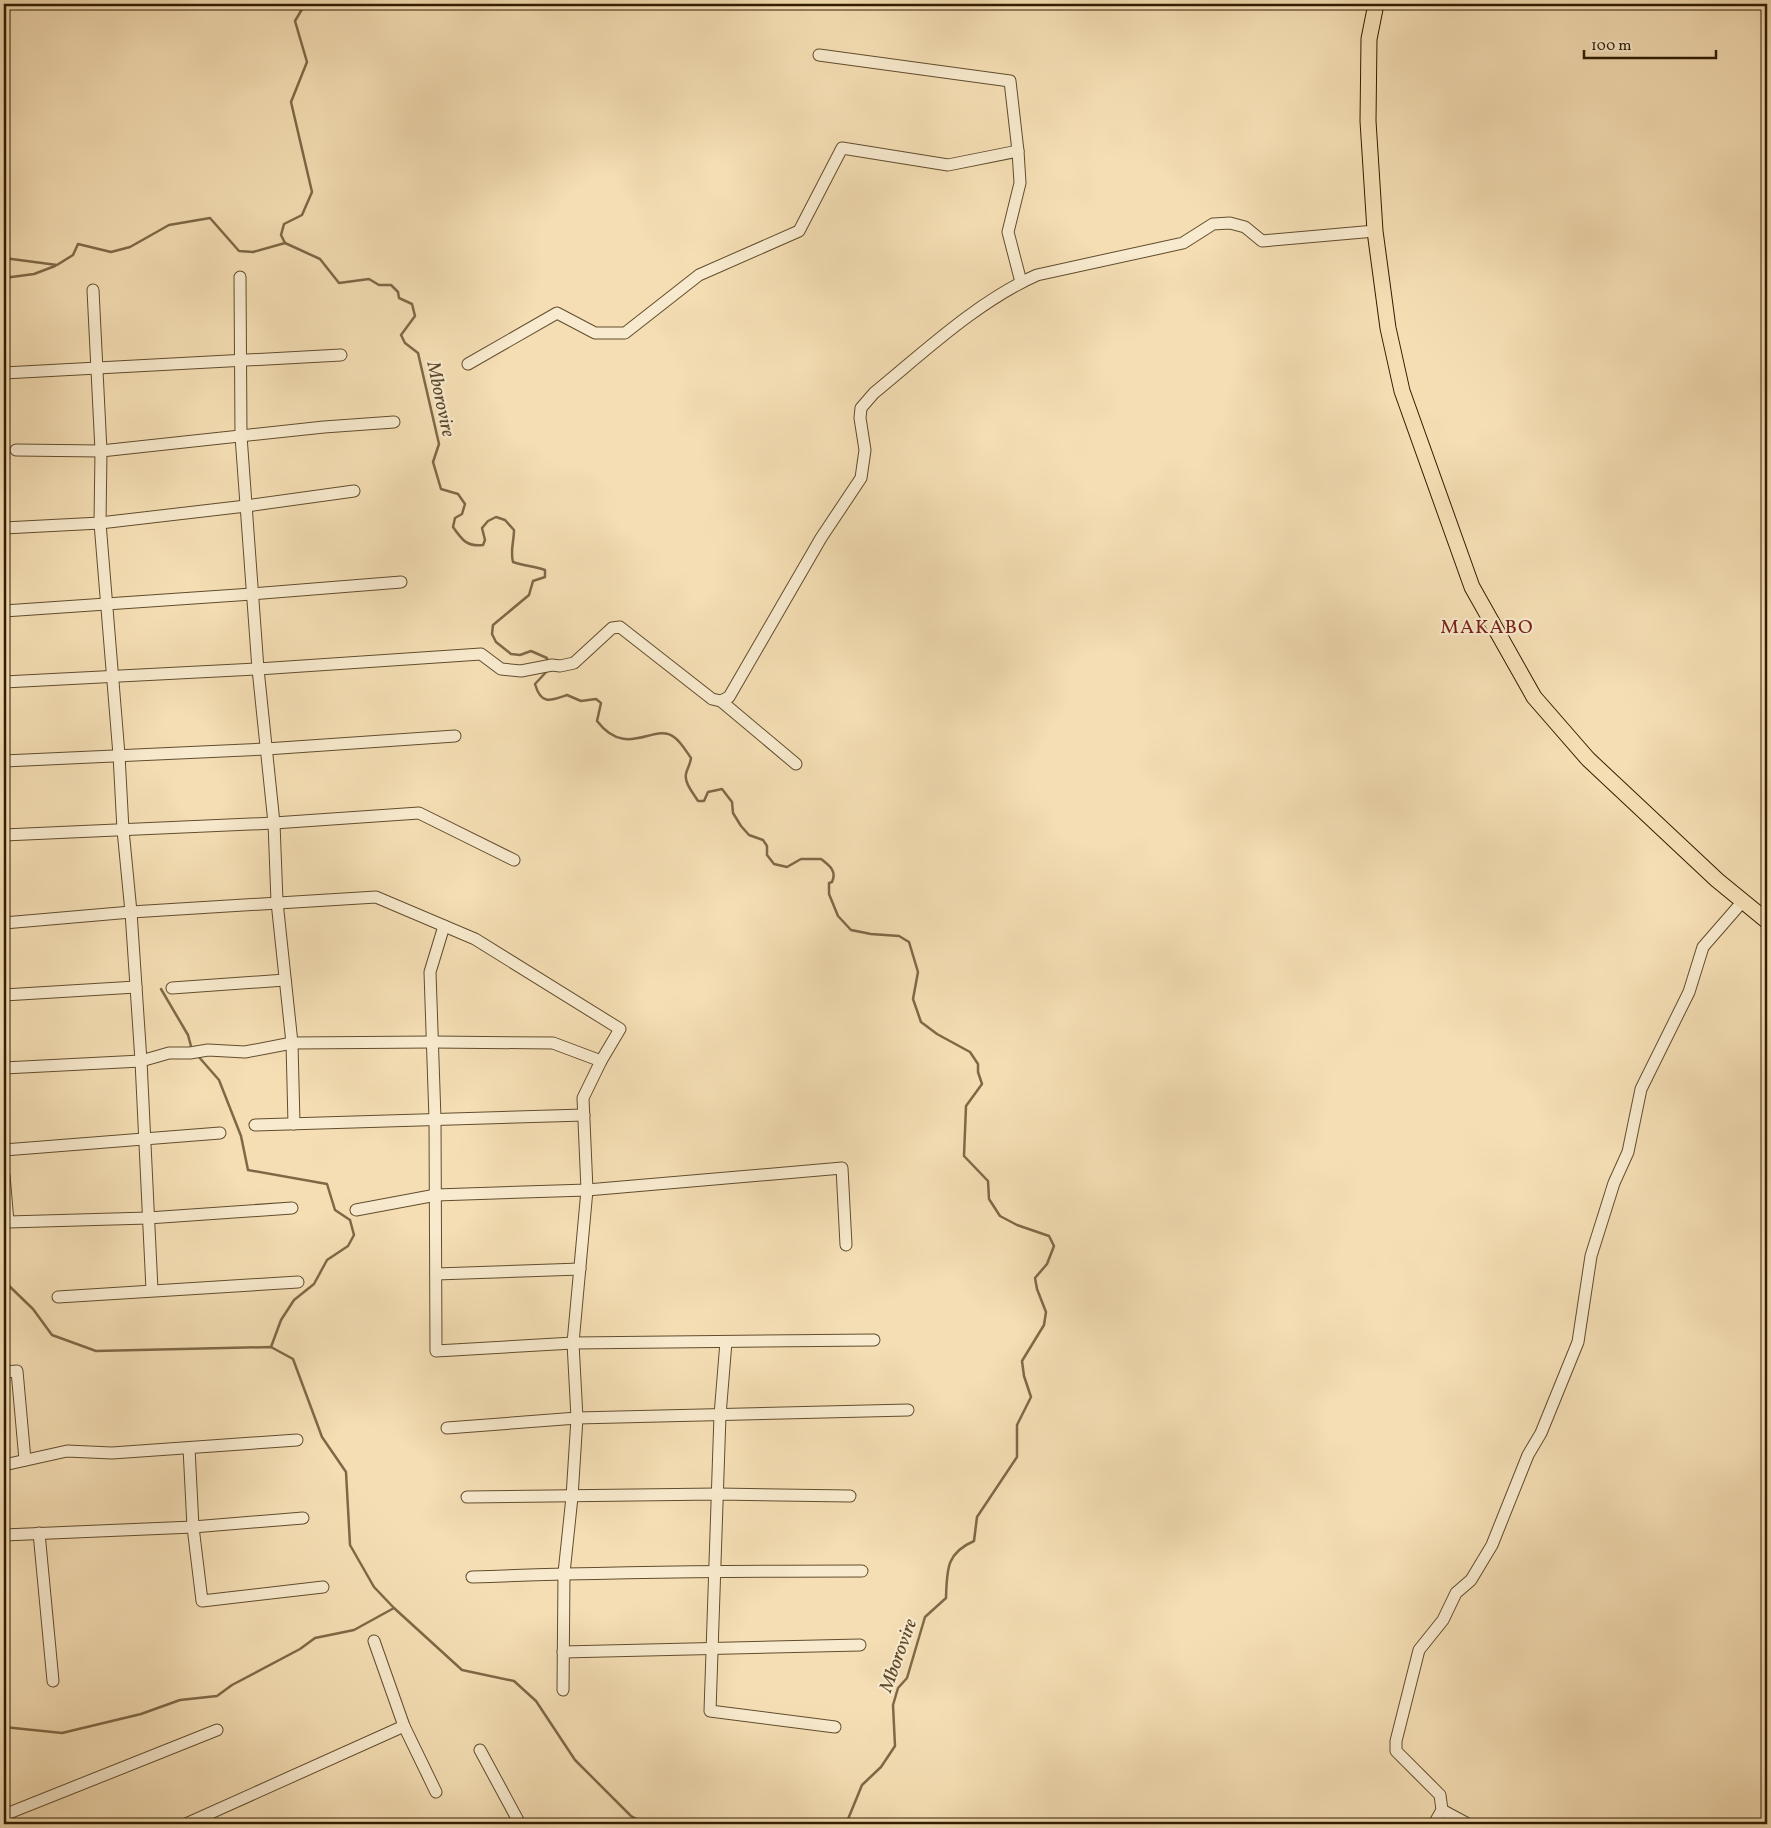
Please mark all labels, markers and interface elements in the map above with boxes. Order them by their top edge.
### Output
scale bar [1584,28,1716,60]
text: 100 m [1591,36,1631,57]
water label: Mborovire [419,358,461,440]
district label: MAKABO [1440,614,1534,642]
water label: Mborovire [873,1615,924,1697]

